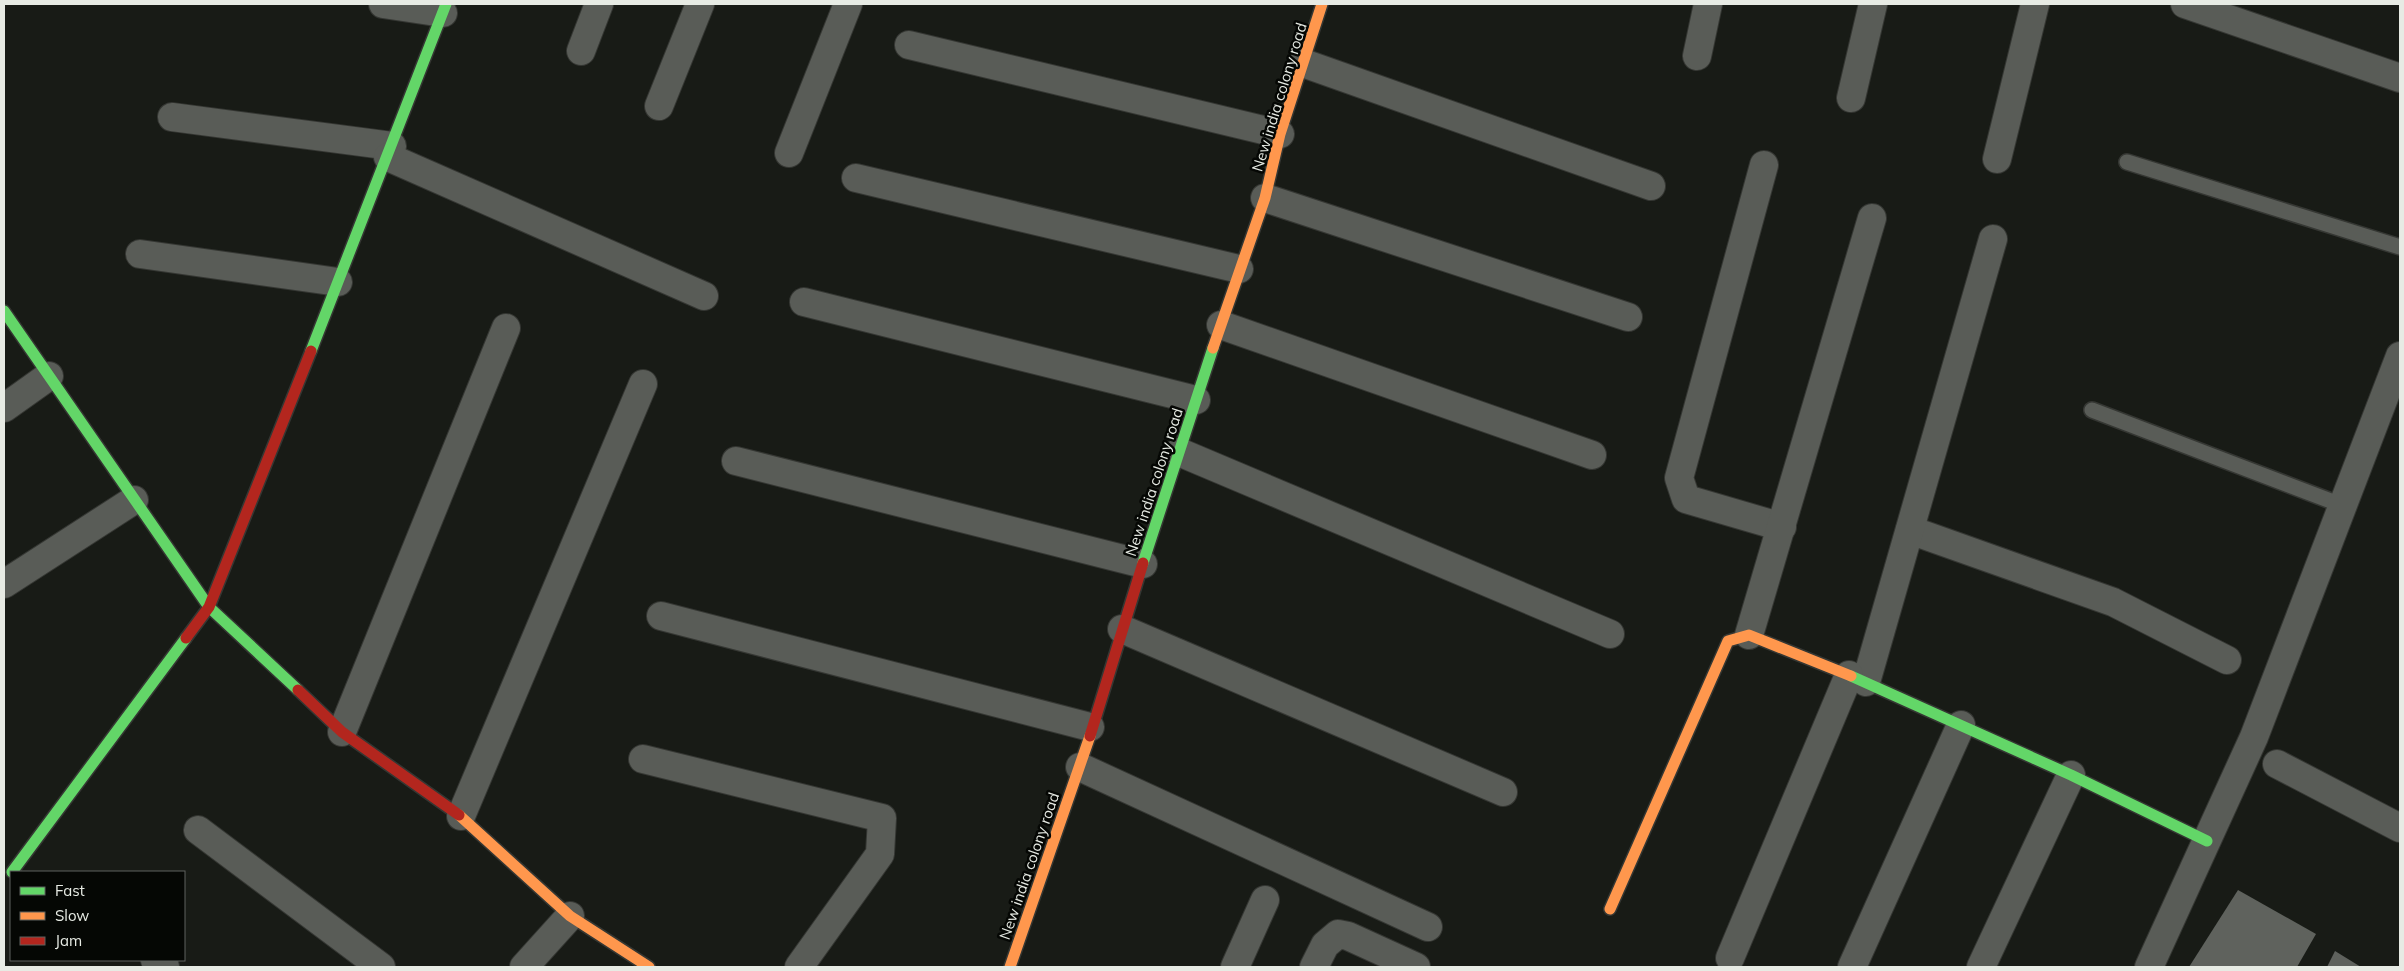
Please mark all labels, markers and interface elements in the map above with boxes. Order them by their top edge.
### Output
street label: New india colony road [1247,20,1311,174]
street label: New india colony road [1121,406,1187,558]
street label: New india colony road [995,790,1063,942]
legend [10,871,185,961]
text: Fast [55,881,85,900]
text: Slow [55,906,89,925]
text: Jam [55,931,82,950]

